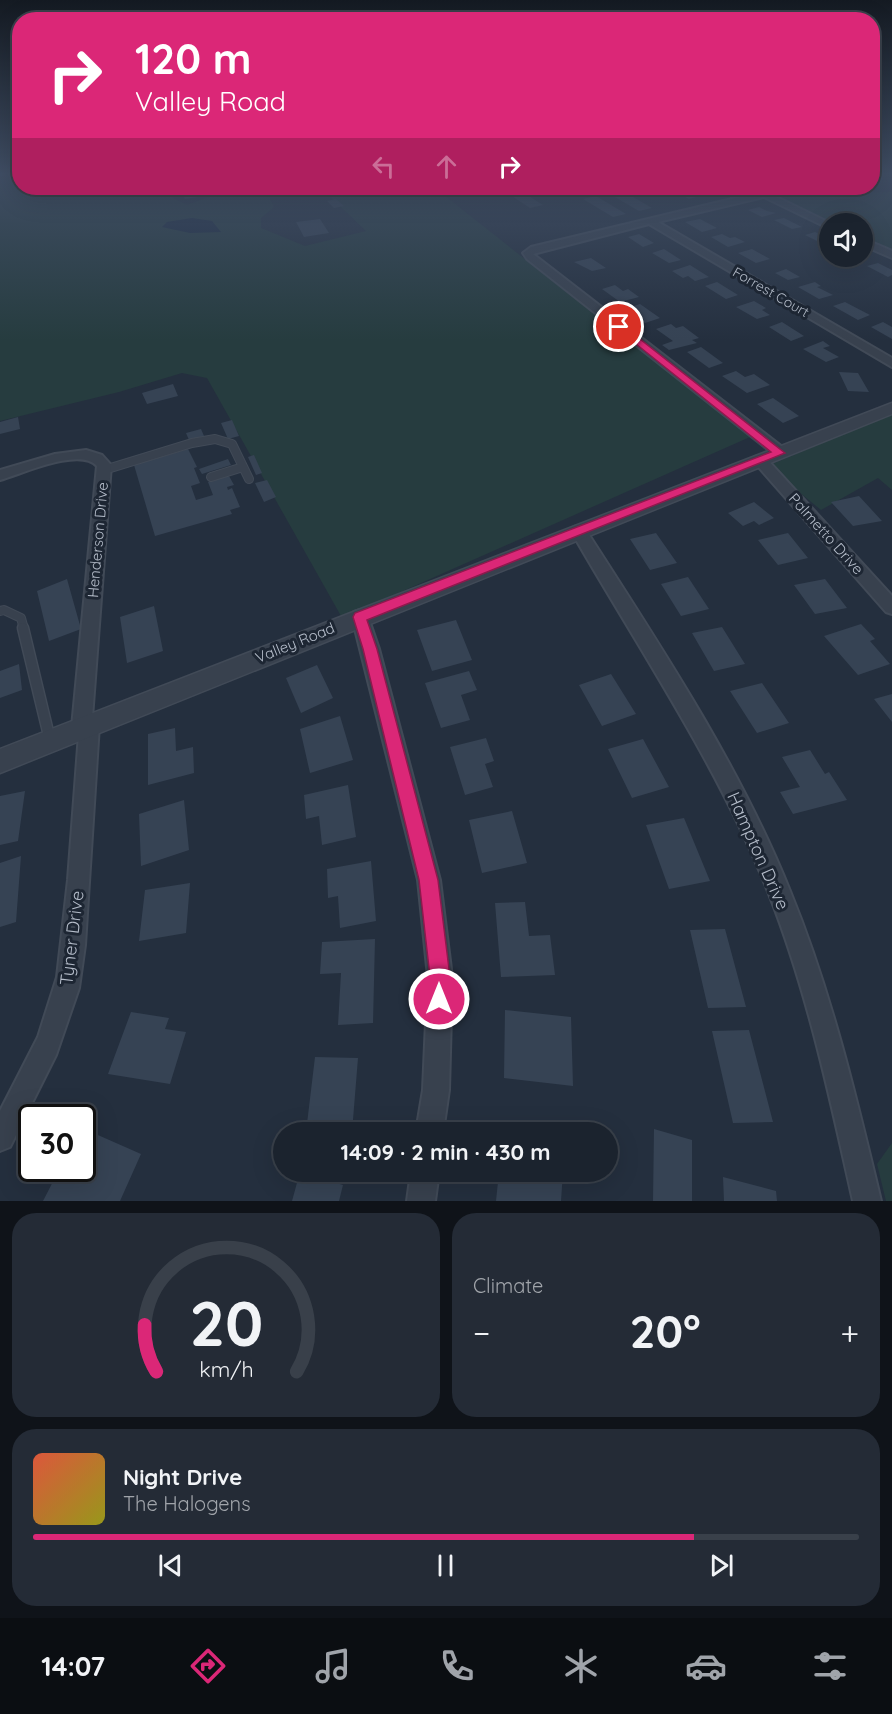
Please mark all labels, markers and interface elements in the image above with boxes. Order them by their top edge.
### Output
text: 120 m [135,32,252,85]
icon: right [36,36,114,114]
text: Valley Road [135,84,286,118]
icon: left [367,150,400,183]
icon: ahead [430,150,463,183]
icon: right [493,150,526,183]
map controls [819,213,873,267]
button: sound [819,213,873,267]
street label: Forrest Court [730,263,813,321]
pin [593,301,644,352]
icon: arrive [602,310,635,343]
street label: Henderson Drive [83,481,112,599]
street label: Palmetto Drive [785,489,868,578]
street label: Valley Road [252,618,337,667]
street label: Hampton Drive [722,788,795,913]
street label: Tyner Drive [54,889,89,987]
position arrow [407,967,471,1031]
speed limit sign: 30 [18,1104,96,1182]
text: 14:09 · 2 min · 430 m [341,1138,550,1166]
text: Climate [473,1273,543,1298]
text: 20 [189,1284,263,1362]
text: 20° [630,1303,701,1359]
text: − [473,1312,490,1353]
text: + [840,1312,859,1353]
text: km/h [199,1356,253,1382]
text: Night Drive [123,1463,242,1491]
text: The Halogens [123,1491,251,1516]
icon: previous [154,1549,187,1582]
icon: pause [429,1549,462,1582]
icon: next [705,1549,738,1582]
icon: directions [187,1645,229,1687]
icon: music [312,1645,354,1687]
icon: phone [436,1645,478,1687]
icon: climate [560,1645,602,1687]
icon: car [685,1645,727,1687]
icon: filters [809,1645,851,1687]
text: 14:07 [41,1649,105,1683]

